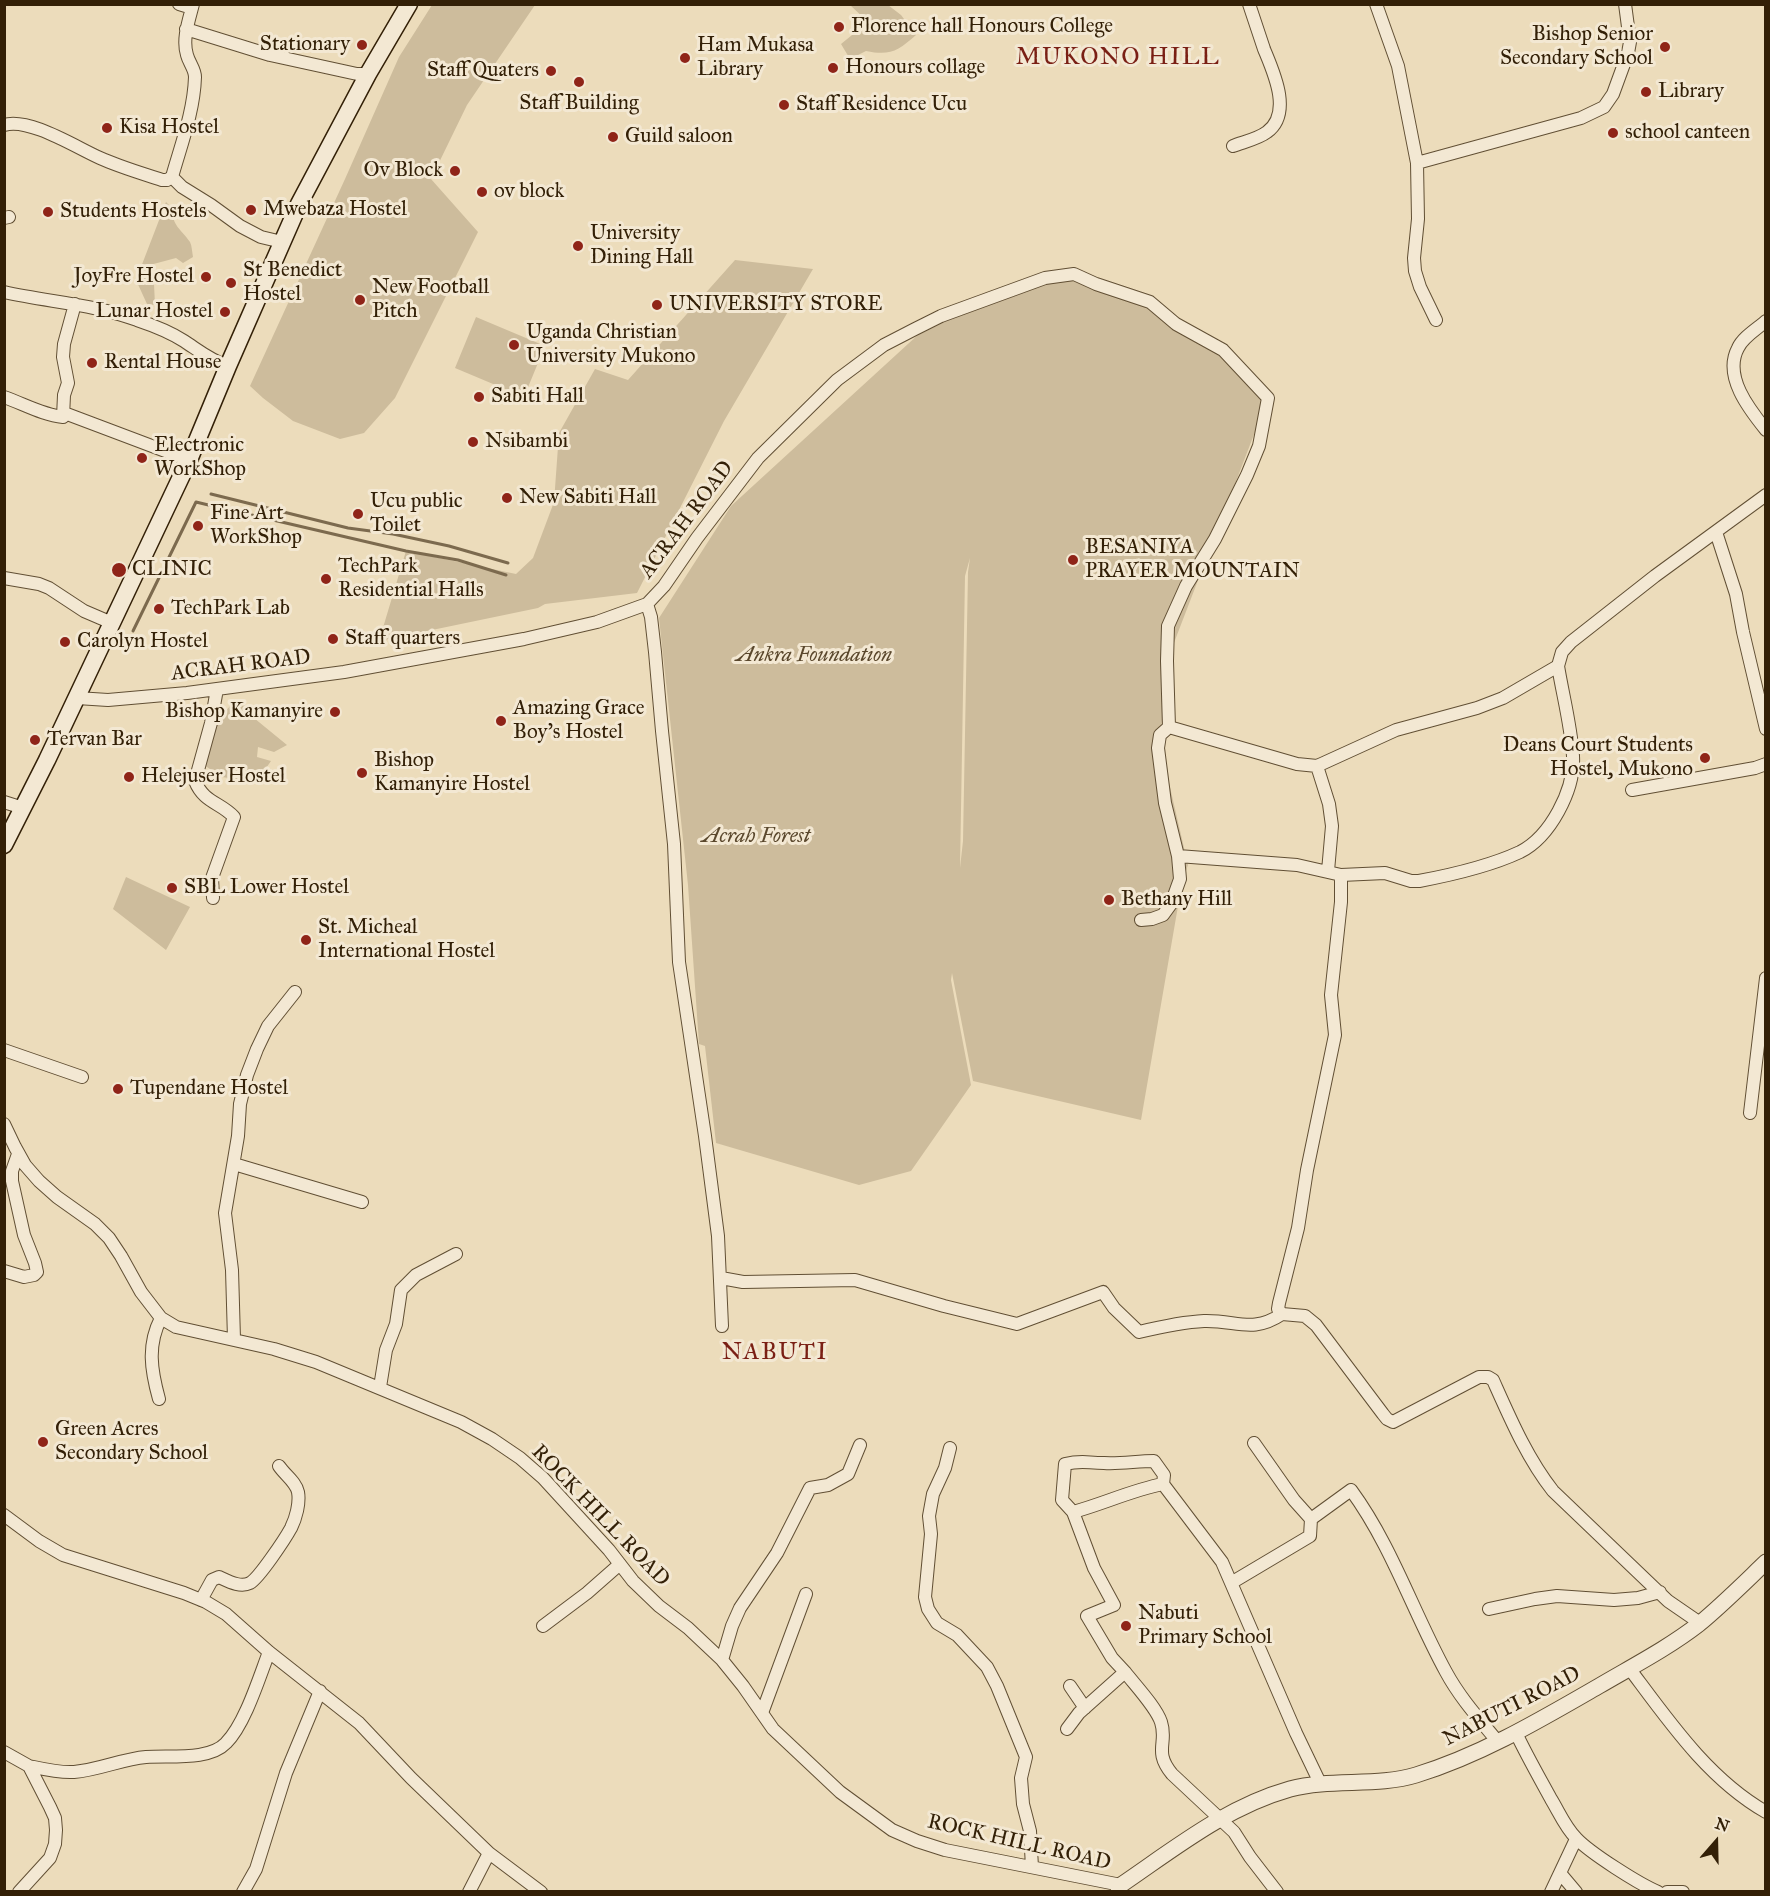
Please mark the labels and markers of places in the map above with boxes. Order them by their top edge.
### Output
place label: Florence hall Honours College [851,14,1113,40]
marker: Florence hall Honours College [832,20,846,34]
place label: Bishop Senior Secondary School [1500,22,1653,72]
place label: Stationary [260,32,350,58]
place label: Ham Mukasa Library [697,33,814,83]
marker: Stationary [355,38,369,52]
marker: Bishop Senior Secondary School [1658,40,1672,54]
marker: Ham Mukasa Library [678,51,692,65]
place label: Honours collage [845,55,985,81]
place label: Staff Quaters [427,58,539,84]
marker: Honours collage [826,61,840,75]
marker: Staff Quaters [544,64,558,78]
marker: Staff Building [572,75,586,89]
place label: Library [1658,79,1724,105]
marker: Library [1639,85,1653,99]
place label: Staff Building [519,91,639,117]
place label: Staff Residence Ucu [796,92,967,118]
marker: Staff Residence Ucu [777,98,791,112]
place label: Kisa Hostel [119,115,219,141]
place label: school canteen [1625,120,1750,146]
marker: Kisa Hostel [100,121,114,135]
place label: Guild saloon [625,124,733,150]
marker: school canteen [1606,126,1620,140]
marker: Guild saloon [606,130,620,144]
place label: Ov Block [363,158,443,184]
marker: Ov Block [448,164,462,178]
place label: ov block [494,179,564,205]
marker: ov block [475,185,489,199]
place label: Mwebaza Hostel [263,197,407,223]
place label: Students Hostels [60,199,207,225]
marker: Mwebaza Hostel [244,203,258,217]
marker: Students Hostels [41,205,55,219]
place label: University Dining Hall [590,221,694,271]
marker: University Dining Hall [571,239,585,253]
place label: St Benedict Hostel [243,258,342,308]
place label: JoyFre Hostel [73,264,194,290]
marker: JoyFre Hostel [199,270,213,284]
place label: New Football Pitch [372,275,489,325]
marker: St Benedict Hostel [224,276,238,290]
place label: UNIVERSITY STORE [669,292,882,318]
marker: New Football Pitch [353,293,367,307]
marker: UNIVERSITY STORE [650,298,664,312]
place label: Lunar Hostel [96,299,213,325]
marker: Lunar Hostel [218,305,232,319]
place label: Uganda Christian University Mukono [526,320,696,370]
marker: Uganda Christian University Mukono [507,338,521,352]
place label: Rental House [104,350,221,376]
marker: Rental House [85,356,99,370]
place label: Sabiti Hall [491,384,584,410]
marker: Sabiti Hall [472,390,486,404]
place label: Nsibambi [485,429,568,455]
place label: Electronic WorkShop [154,433,246,483]
marker: Nsibambi [466,435,480,449]
marker: Electronic WorkShop [135,451,149,465]
place label: New Sabiti Hall [519,485,656,511]
place label: Ucu public Toilet [370,489,463,539]
marker: New Sabiti Hall [500,491,514,505]
place label: Fine Art WorkShop [210,501,302,551]
marker: Ucu public Toilet [351,507,365,521]
marker: Fine Art WorkShop [191,519,205,533]
place label: BESANIYA PRAYER MOUNTAIN [1085,535,1300,585]
marker: BESANIYA PRAYER MOUNTAIN [1066,553,1080,567]
place label: TechPark Residential Halls [338,554,484,604]
place label: CLINIC [132,557,212,583]
marker: CLINIC [110,561,128,579]
marker: TechPark Residential Halls [319,572,333,586]
place label: TechPark Lab [171,596,290,622]
marker: TechPark Lab [152,602,166,616]
place label: Staff quarters [345,626,460,652]
place label: Carolyn Hostel [77,629,208,655]
marker: Staff quarters [326,632,340,646]
marker: Carolyn Hostel [58,635,72,649]
place label: Amazing Grace Boy's Hostel [513,696,645,746]
place label: Bishop Kamanyire [165,699,323,725]
marker: Bishop Kamanyire [328,705,342,719]
marker: Amazing Grace Boy's Hostel [494,714,508,728]
place label: Tervan Bar [47,727,142,753]
marker: Tervan Bar [28,733,42,747]
place label: Deans Court Students Hostel, Mukono [1503,733,1693,783]
place label: Bishop Kamanyire Hostel [374,748,530,798]
marker: Deans Court Students Hostel, Mukono [1698,751,1712,765]
place label: Helejuser Hostel [141,764,285,790]
marker: Bishop Kamanyire Hostel [355,766,369,780]
marker: Helejuser Hostel [122,770,136,784]
place label: SBL Lower Hostel [184,875,349,901]
marker: SBL Lower Hostel [165,881,179,895]
place label: Bethany Hill [1121,887,1232,913]
marker: Bethany Hill [1102,893,1116,907]
place label: St. Micheal International Hostel [318,915,495,965]
marker: St. Micheal International Hostel [299,933,313,947]
place label: Tupendane Hostel [130,1076,288,1102]
marker: Tupendane Hostel [111,1082,125,1096]
place label: Green Acres Secondary School [55,1417,208,1467]
marker: Green Acres Secondary School [36,1435,50,1449]
place label: Nabuti Primary School [1138,1601,1272,1651]
marker: Nabuti Primary School [1119,1619,1133,1633]

